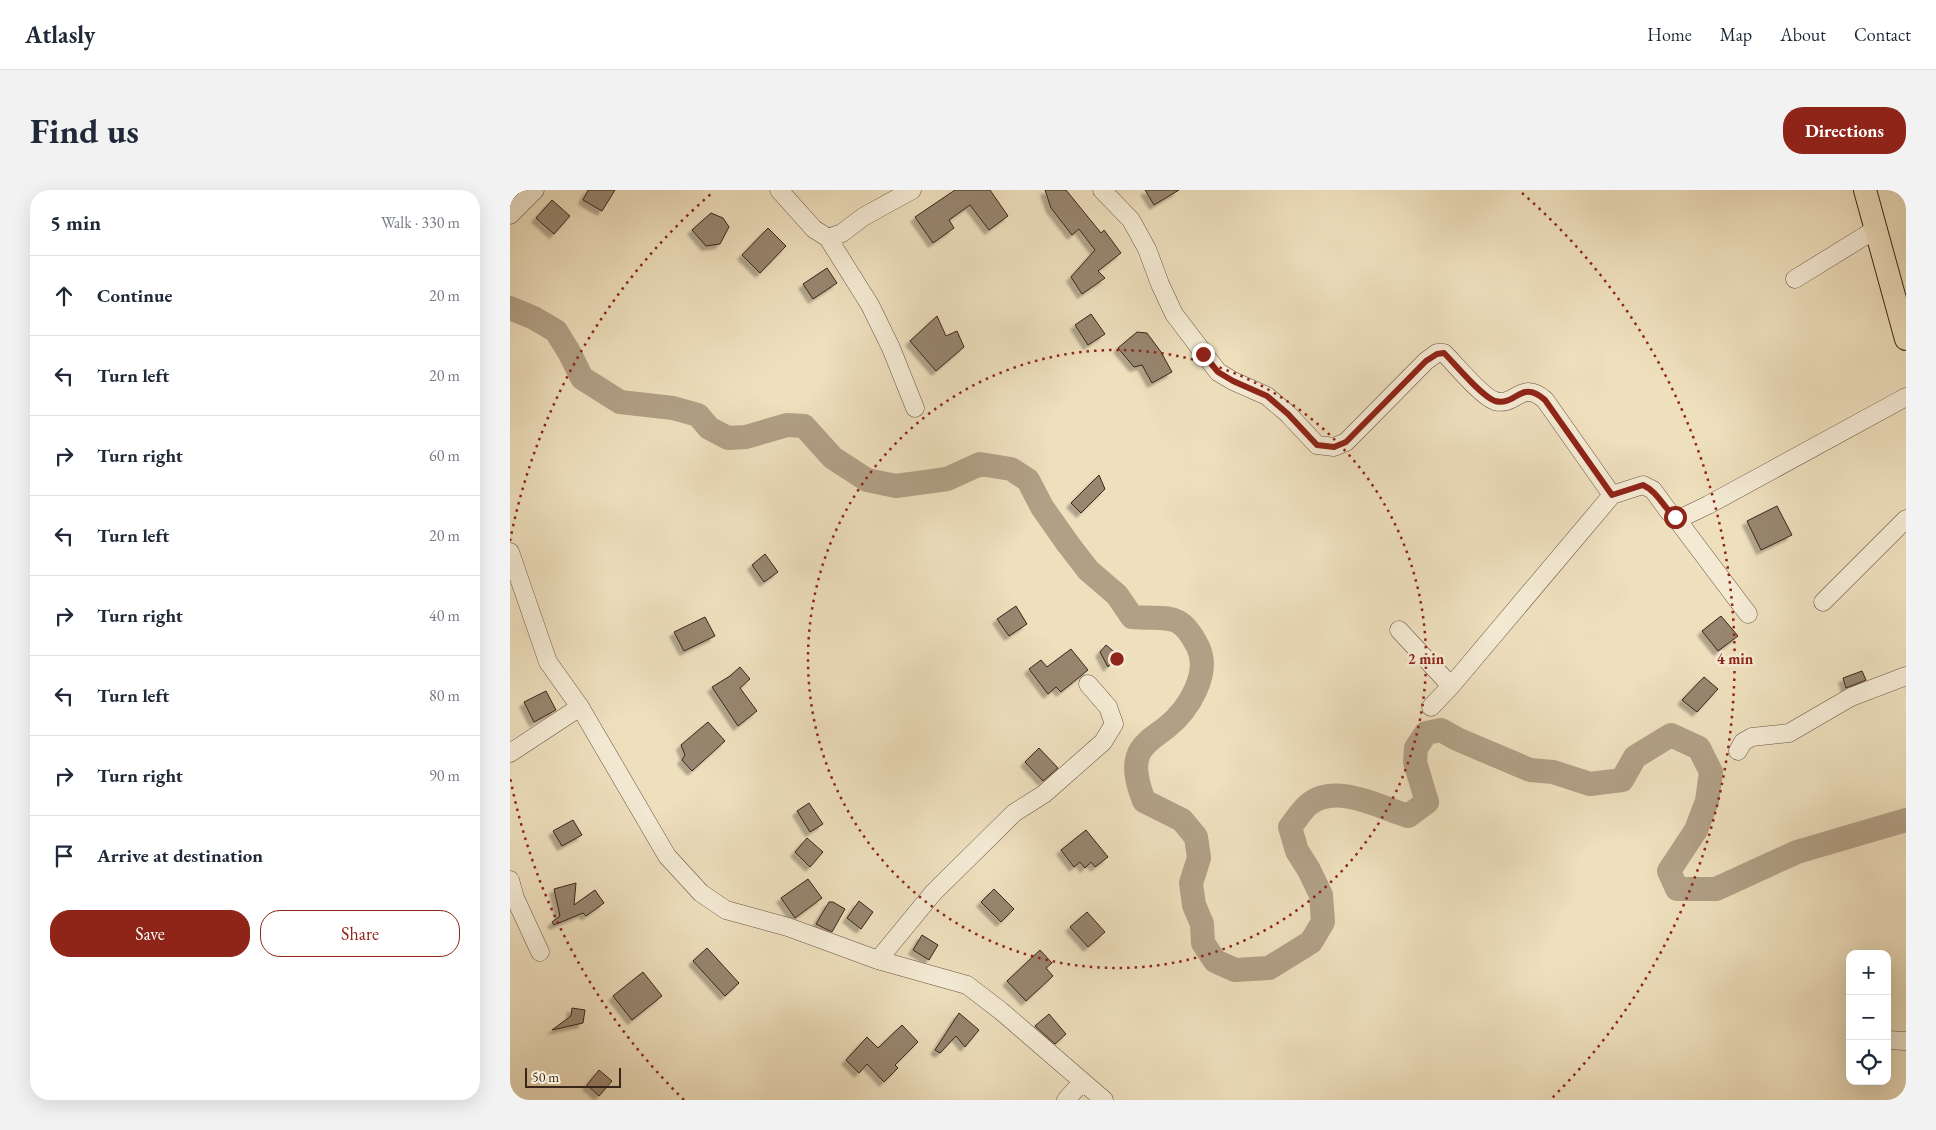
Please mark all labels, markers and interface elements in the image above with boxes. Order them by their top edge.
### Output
text: Atlasly [25,19,95,50]
text: Home [1647,23,1692,46]
text: Map [1720,23,1752,46]
text: About [1780,23,1826,46]
text: Contact [1854,23,1911,46]
button: Directions [1783,107,1906,154]
text: Find us [30,108,139,153]
text: 5 min [50,209,101,236]
text: Walk · 330 m [381,212,460,233]
icon: ahead [50,282,78,310]
text: Continue [97,283,172,308]
text: 20 m [429,285,460,306]
route end [1192,343,1215,366]
icon: left [50,362,78,390]
text: Turn left [97,363,169,388]
text: 20 m [429,365,460,386]
icon: right [50,442,78,470]
text: Turn right [97,443,183,468]
text: 60 m [429,445,460,466]
route start [1664,506,1687,529]
icon: left [50,522,78,550]
text: Turn left [97,523,169,548]
text: 20 m [429,525,460,546]
icon: right [50,602,78,630]
text: Turn right [97,603,183,628]
text: 40 m [429,605,460,626]
text: 2 min [1408,649,1445,668]
text: 4 min [1717,649,1754,668]
centre of rings [1108,650,1126,668]
icon: left [50,682,78,710]
text: Turn left [97,683,169,708]
text: 80 m [429,685,460,706]
icon: right [50,762,78,790]
text: Turn right [97,763,183,788]
text: 90 m [429,765,460,786]
icon: arrive [50,842,78,870]
text: Arrive at destination [97,843,263,868]
button: Save [50,910,250,957]
button: Share [260,910,460,957]
map controls [1846,950,1891,1085]
button: + [1846,950,1891,995]
button: − [1846,995,1891,1040]
button: locate [1846,1040,1891,1085]
scale bar [525,1065,621,1088]
text: 50 m [532,1068,559,1086]

